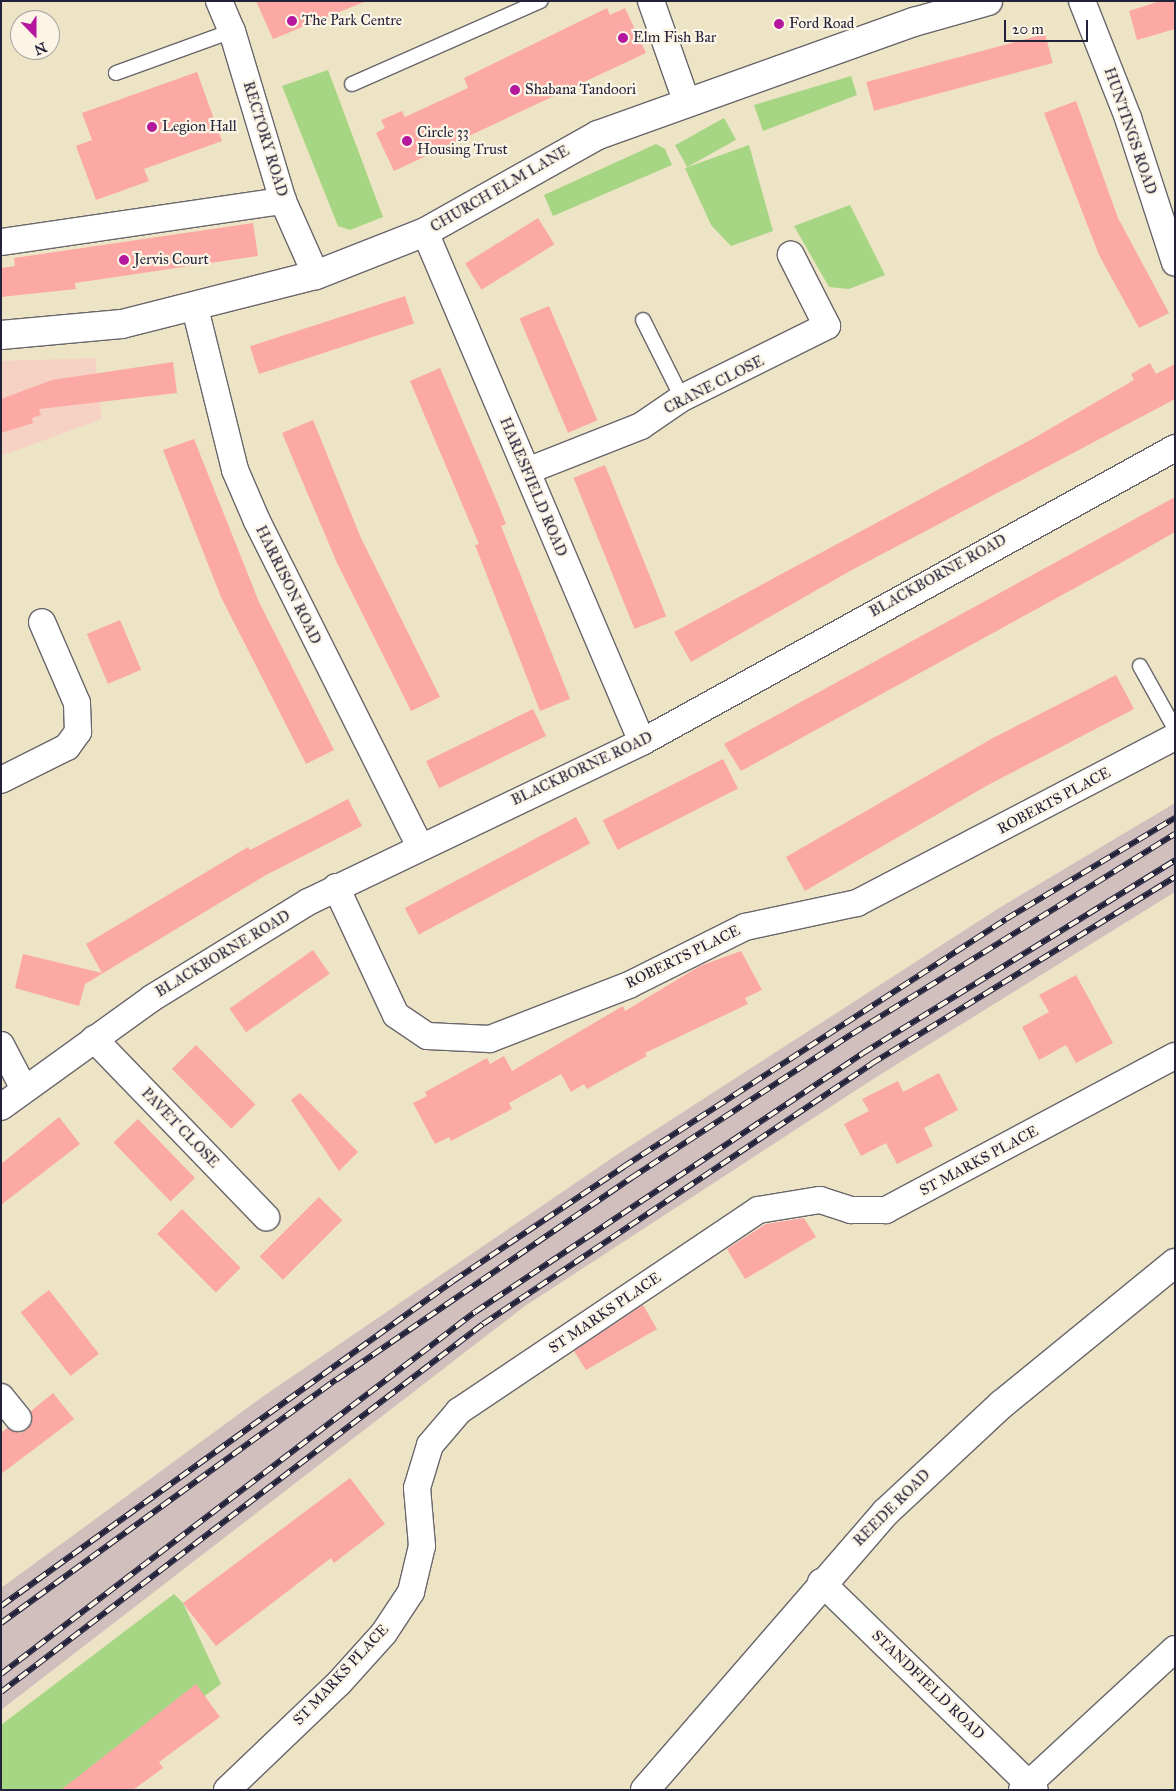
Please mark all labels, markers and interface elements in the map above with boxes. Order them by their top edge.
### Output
north arrow [10,10,60,60]
scale bar [1006,10,1090,42]
place label: The Park Centre [302,12,402,30]
marker: The Park Centre [286,15,298,27]
place label: Ford Road [789,15,854,33]
marker: Ford Road [773,18,785,30]
text: 20 m [1012,20,1044,38]
place label: Elm Fish Bar [633,29,716,47]
marker: Elm Fish Bar [617,32,629,44]
text: N [32,38,49,59]
street label: HUNTINGS ROAD [1100,65,1160,197]
street label: RECTORY ROAD [239,79,291,199]
place label: Shabana Tandoori [525,81,636,99]
marker: Shabana Tandoori [509,84,521,96]
place label: Legion Hall [162,118,237,136]
marker: Legion Hall [146,121,158,133]
place label: Circle 33 Housing Trust [417,123,508,158]
marker: Circle 33 Housing Trust [401,135,413,147]
street label: CHURCH ELM LANE [427,142,573,236]
place label: Jervis Court [134,251,209,269]
marker: Jervis Court [118,254,130,266]
street label: CRANE CLOSE [661,352,767,418]
street label: HARESFIELD ROAD [495,415,571,559]
street label: HARRISON ROAD [251,523,325,647]
street label: BLACKBORNE ROAD [866,531,1010,621]
street label: BLACKBORNE ROAD [508,728,656,810]
street label: ROBERTS PLACE [994,764,1114,838]
street label: BLACKBORNE ROAD [152,907,294,1001]
street label: ROBERTS PLACE [623,921,743,993]
street label: PAVET CLOSE [137,1084,223,1172]
street label: ST MARKS PLACE [917,1122,1041,1200]
street label: ST MARKS PLACE [545,1269,665,1357]
street label: REEDE ROAD [850,1466,934,1550]
street label: ST MARKS PLACE [290,1621,392,1729]
street label: STANDFIELD ROAD [868,1627,988,1743]

